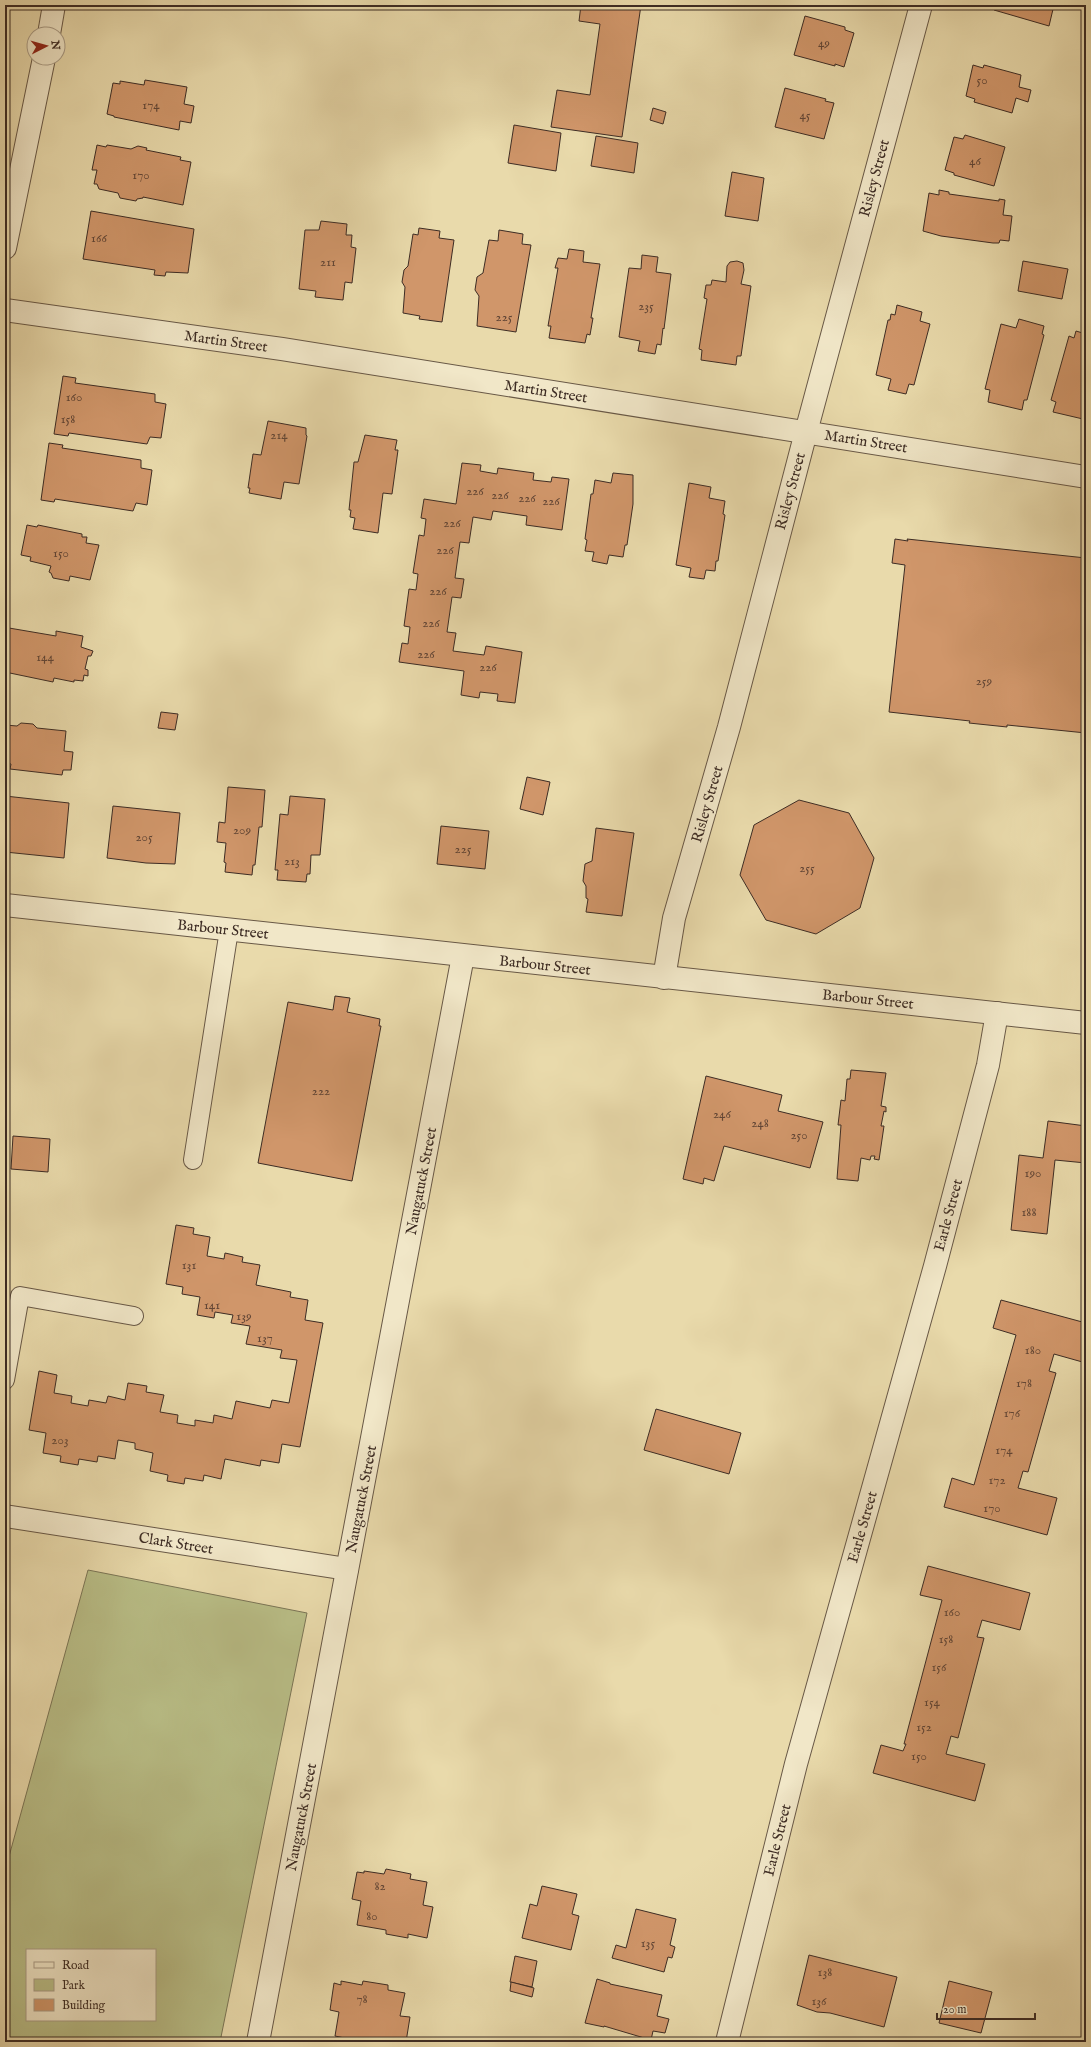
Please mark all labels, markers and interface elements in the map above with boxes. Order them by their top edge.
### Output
north arrow [26,26,66,66]
house number: 49 [818,35,830,52]
text: N [47,39,62,51]
house number: 50 [976,72,988,89]
house number: 174 [142,97,160,114]
house number: 45 [799,107,811,124]
street label: Risley Street [855,137,894,219]
house number: 46 [969,153,981,170]
house number: 170 [132,167,150,184]
house number: 166 [91,230,107,247]
house number: 211 [320,254,336,271]
house number: 235 [638,298,654,315]
house number: 225 [496,309,513,326]
street label: Martin Street [183,326,269,357]
street label: Martin Street [503,376,589,407]
house number: 160 [66,389,82,406]
house number: 158 [61,411,75,428]
street label: Martin Street [823,426,909,457]
house number: 214 [270,427,288,444]
street label: Risley Street [771,450,810,532]
house number: 226 [466,483,484,500]
house number: 226 [491,487,509,504]
house number: 226 [518,490,536,507]
house number: 226 [542,493,560,510]
house number: 226 [443,515,461,532]
house number: 226 [436,542,454,559]
house number: 150 [53,545,69,562]
house number: 226 [429,583,447,600]
house number: 226 [422,615,440,632]
house number: 226 [417,646,435,663]
house number: 144 [36,649,54,666]
house number: 226 [479,659,497,676]
house number: 259 [976,673,993,690]
street label: Risley Street [687,763,728,845]
house number: 209 [233,822,251,839]
house number: 205 [135,829,153,846]
house number: 225 [455,841,472,858]
house number: 213 [284,853,300,870]
house number: 255 [799,860,815,877]
street label: Barbour Street [176,915,270,944]
street label: Barbour Street [498,951,592,980]
street label: Barbour Street [821,985,915,1014]
house number: 222 [312,1083,330,1100]
house number: 246 [713,1106,731,1123]
house number: 248 [751,1115,769,1132]
street label: Naugatuck Street [402,1126,441,1237]
house number: 250 [790,1127,808,1144]
house number: 190 [1025,1165,1041,1182]
street label: Earle Street [930,1177,967,1253]
house number: 188 [1021,1204,1037,1221]
house number: 131 [182,1257,196,1274]
house number: 141 [204,1297,220,1314]
house number: 139 [236,1308,252,1325]
house number: 137 [257,1330,273,1347]
house number: 180 [1025,1342,1041,1359]
house number: 178 [1016,1375,1032,1392]
house number: 176 [1004,1405,1021,1422]
house number: 203 [51,1432,69,1449]
house number: 174 [995,1442,1013,1459]
street label: Naugatuck Street [342,1444,381,1555]
house number: 172 [988,1472,1006,1489]
street label: Earle Street [843,1489,882,1565]
house number: 170 [983,1500,1001,1517]
street label: Clark Street [137,1528,215,1559]
house number: 160 [944,1604,960,1621]
house number: 158 [939,1631,953,1648]
house number: 156 [932,1659,947,1676]
house number: 154 [924,1694,941,1711]
house number: 152 [916,1719,932,1736]
house number: 150 [911,1748,927,1765]
street label: Naugatuck Street [282,1762,321,1873]
street label: Earle Street [759,1802,796,1878]
house number: 82 [374,1878,386,1895]
house number: 80 [366,1908,378,1925]
house number: 135 [641,1935,655,1952]
legend [26,1949,156,2021]
text: Road [62,1958,90,1973]
house number: 138 [818,1964,832,1981]
text: Park [62,1978,85,1993]
house number: 78 [356,1991,368,2008]
house number: 136 [811,1993,827,2010]
scale bar [937,1995,1035,2021]
text: Building [62,1998,106,2013]
text: 20 m [943,2002,966,2017]

